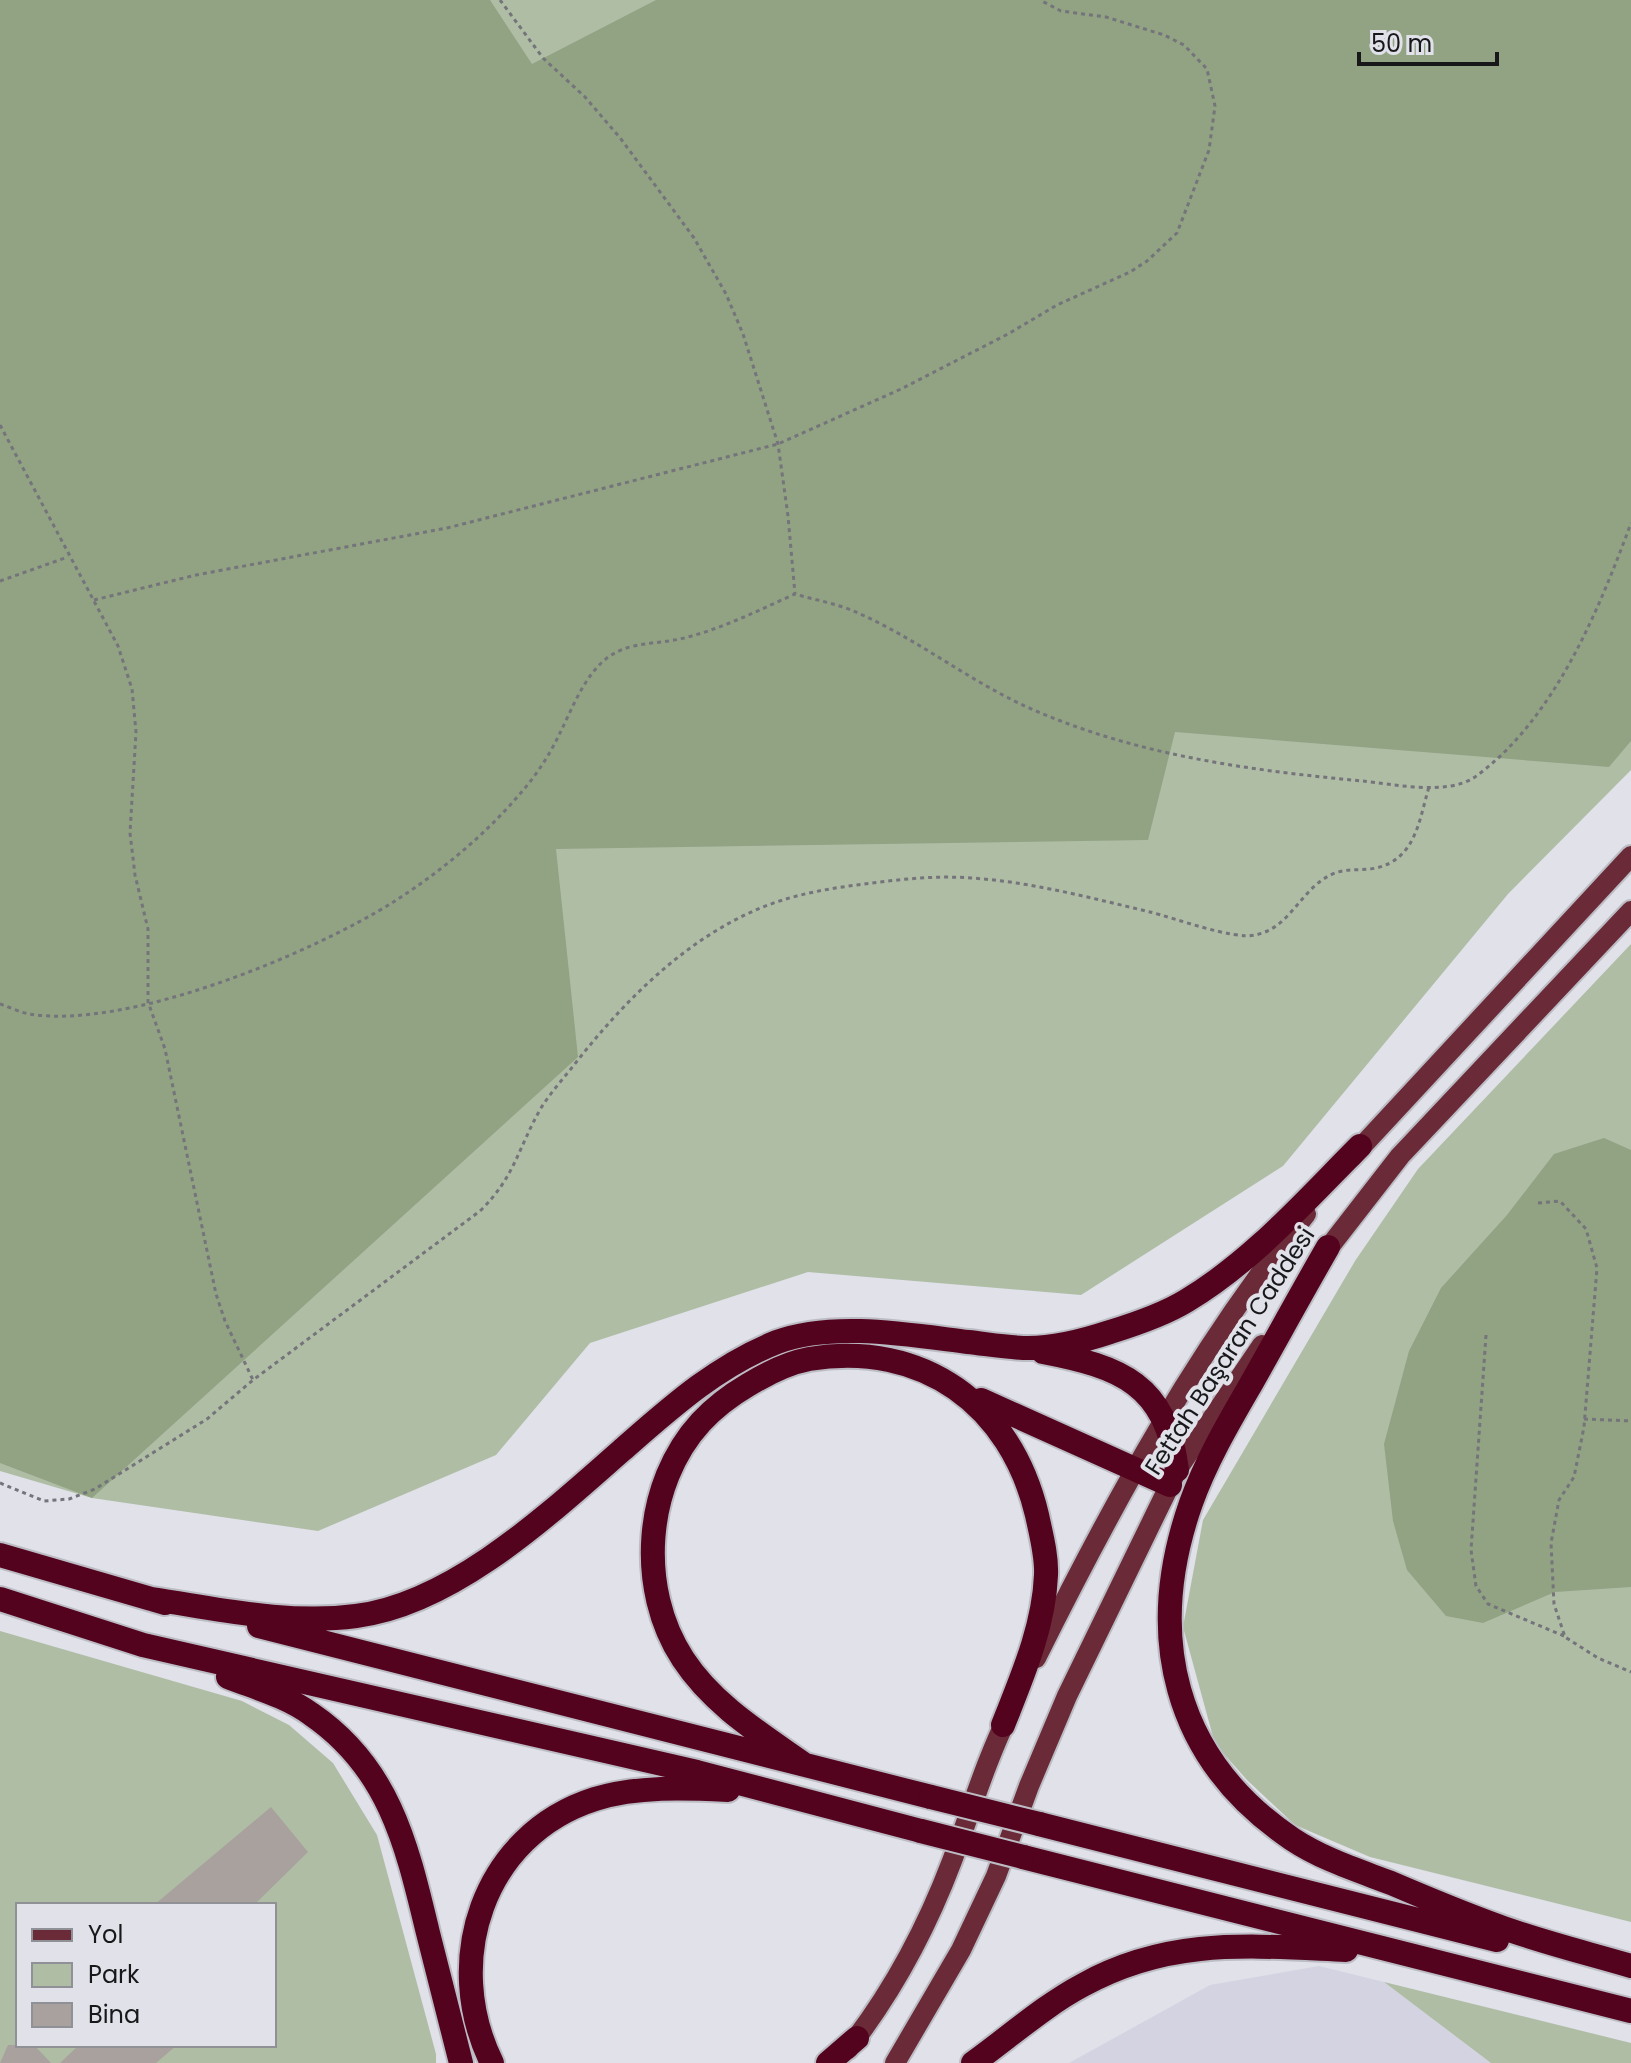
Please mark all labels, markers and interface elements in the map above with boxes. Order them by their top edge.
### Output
scale bar [1359,16,1497,66]
text: 50 m [1371,27,1432,60]
street label: Fettah Başaran Caddesi [1137,1220,1322,1481]
legend [16,1903,276,2047]
text: Yol [88,1918,123,1951]
text: Park [88,1958,140,1991]
text: Bina [88,1998,140,2031]

